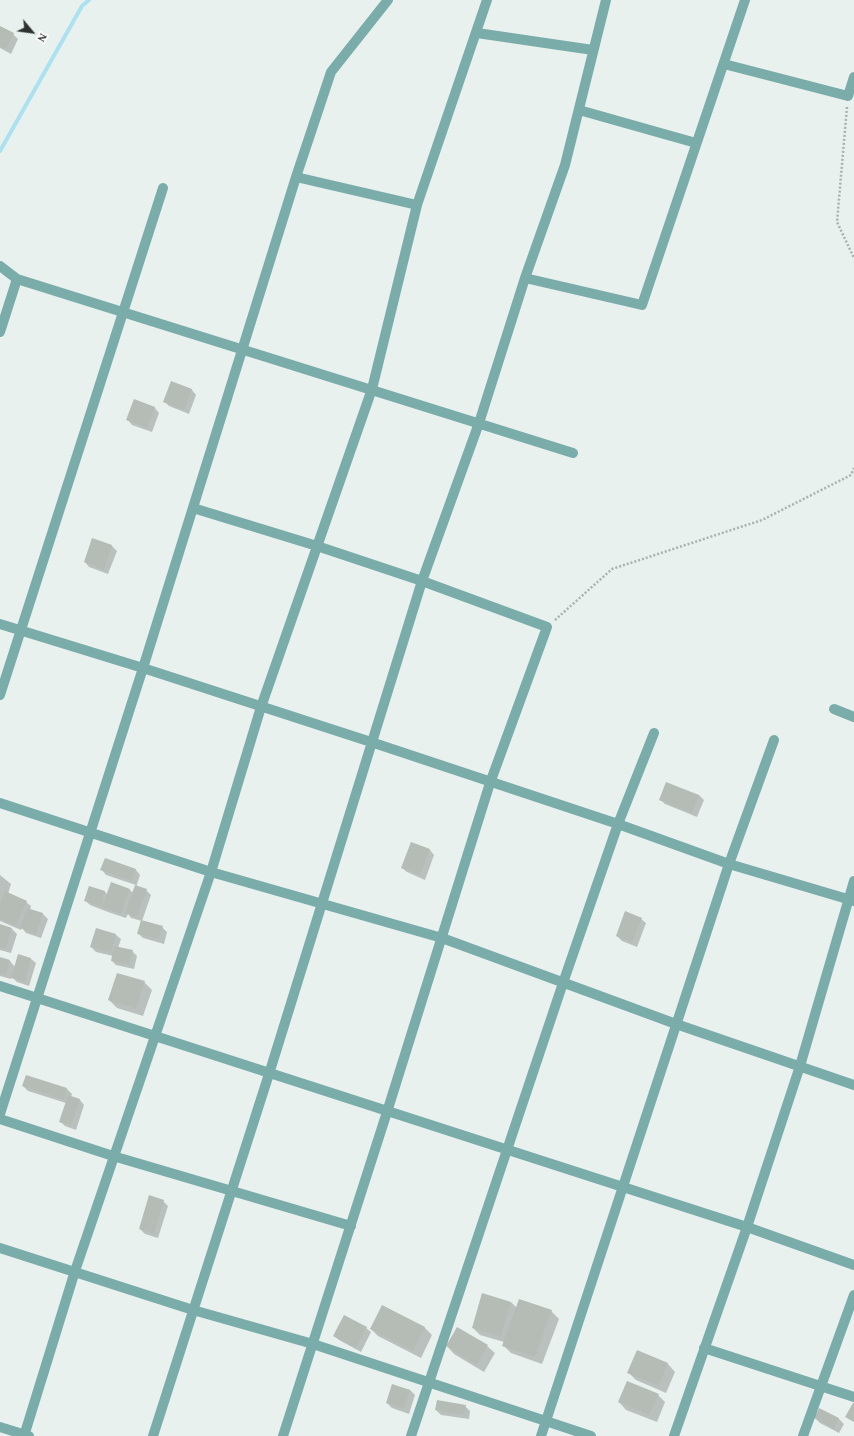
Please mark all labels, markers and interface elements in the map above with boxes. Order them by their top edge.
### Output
north arrow [12,12,52,52]
text: N [35,31,50,44]

